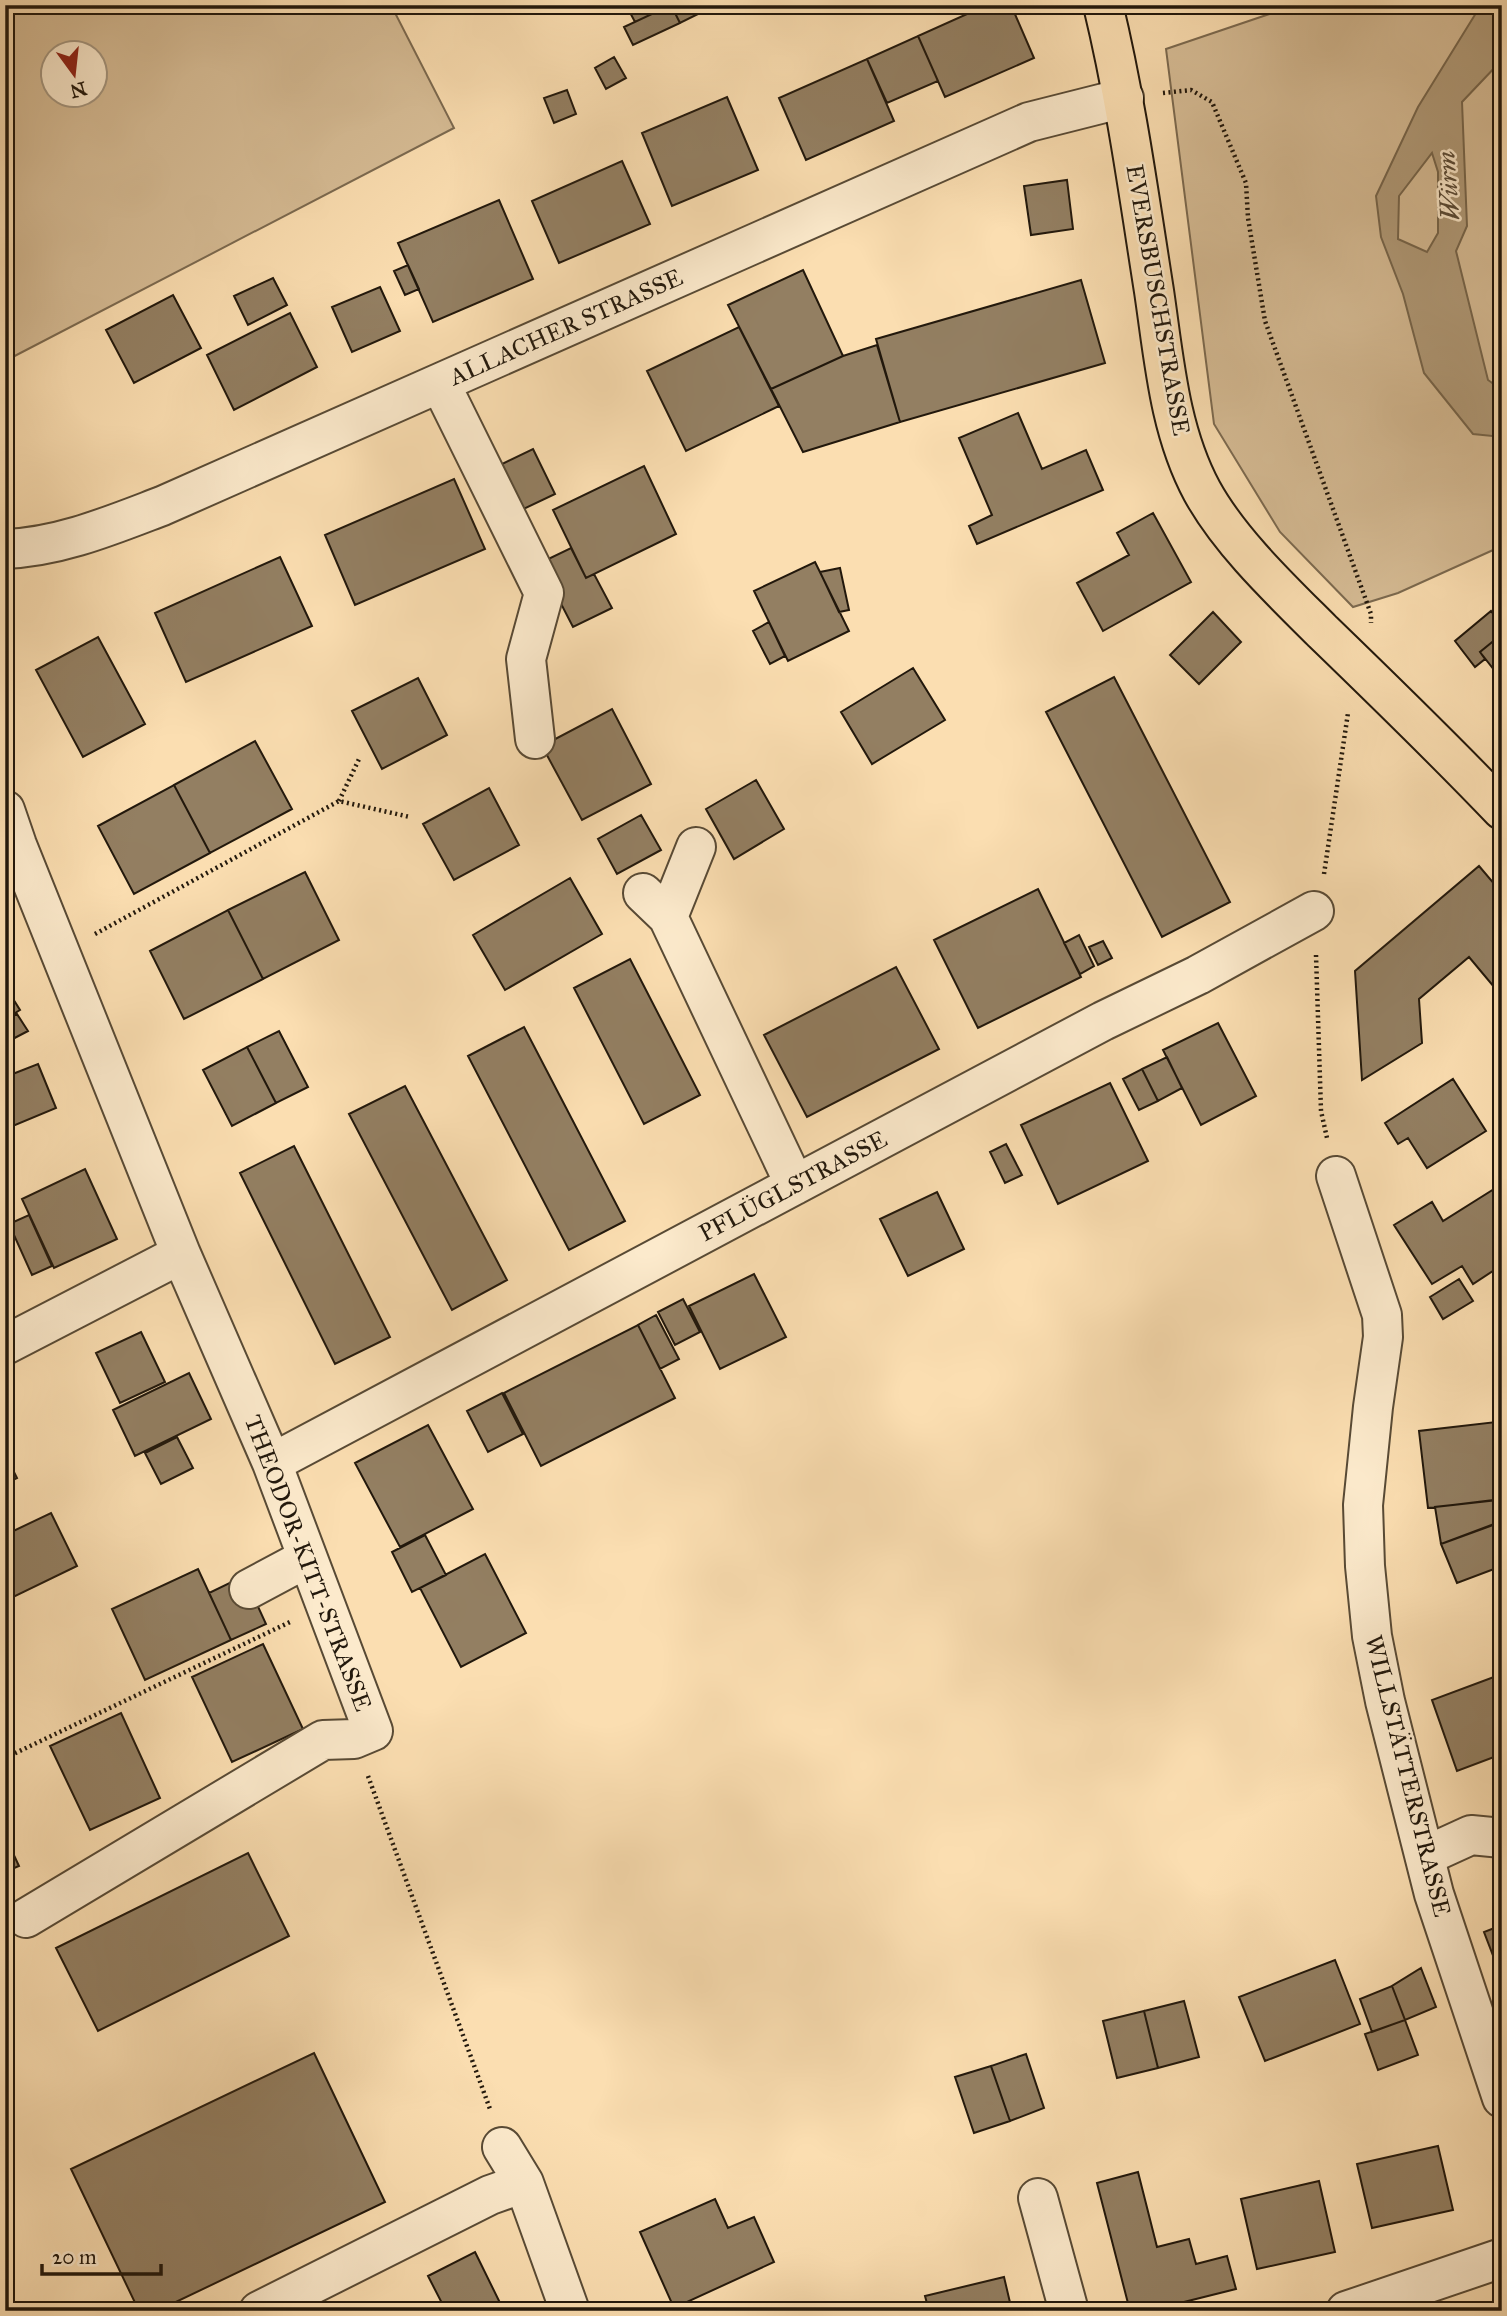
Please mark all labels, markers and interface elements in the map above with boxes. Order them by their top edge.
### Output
north arrow [38,38,108,108]
text: N [68,77,89,103]
water label: Würm [1430,150,1466,222]
street label: EVERSBUSCHSTRASSE [1119,162,1197,438]
street label: ALLACHER STRASSE [444,262,687,392]
street label: PFLÜGLSTRASSE [694,1124,892,1248]
street label: THEODOR-KITT-STRASSE [238,1411,378,1715]
street label: WILLSTÄTTERSTRASSE [1358,1632,1458,1920]
scale bar [42,2232,161,2276]
text: 20 m [52,2244,97,2270]

